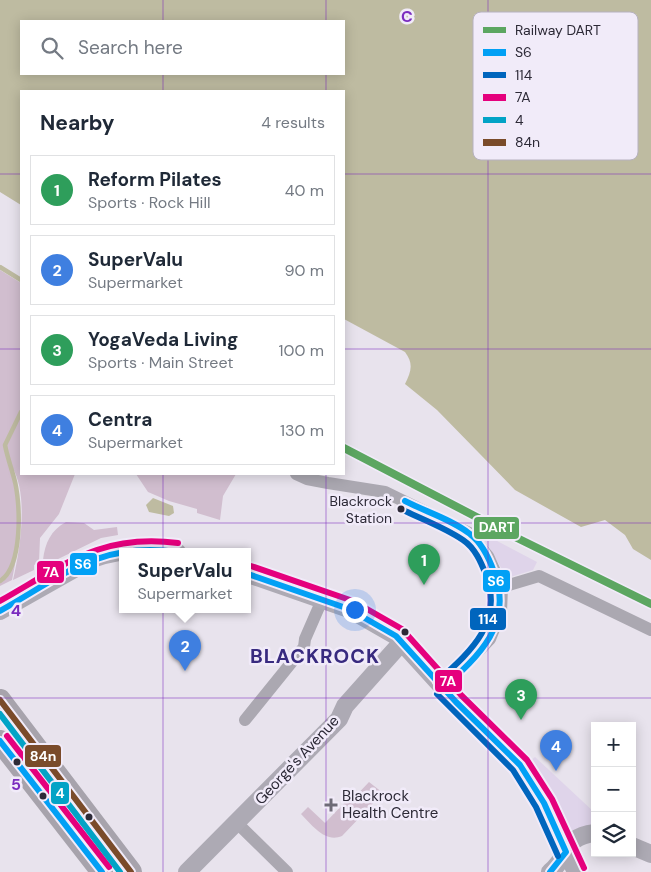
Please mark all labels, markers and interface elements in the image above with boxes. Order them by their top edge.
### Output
text: C [401,6,413,27]
legend [473,12,638,160]
search box [20,20,345,75]
text: Railway DART [515,21,601,39]
icon: search [38,34,66,62]
text: Search here [78,35,183,60]
text: S6 [515,43,532,61]
text: 114 [515,66,533,84]
text: 7A [515,88,531,106]
text: Nearby [40,109,114,137]
text: 4 [515,111,524,129]
text: 4 results [261,112,325,133]
text: 84n [515,133,540,151]
text: Reform Pilates [88,167,222,192]
text: 1 [54,180,60,201]
text: 40 m [285,180,324,201]
text: Sports · Rock Hill [88,192,211,213]
text: SuperValu [88,247,183,272]
text: 2 [52,260,62,281]
text: 90 m [284,260,324,281]
text: Supermarket [88,272,183,293]
text: YogaVeda Living [88,327,238,352]
text: 3 [52,340,62,361]
text: 100 m [279,340,324,361]
text: Sports · Main Street [88,352,233,373]
text: Centra [88,407,152,432]
text: 4 [52,420,62,441]
text: 130 m [280,420,324,441]
text: Supermarket [88,432,183,453]
place label: Blackrock Station [329,492,392,527]
marker: Blackrock Station [396,504,406,514]
line badge: DART [473,516,520,540]
text: DART [479,518,515,536]
pin: 1 [408,544,440,585]
popup [119,548,251,613]
line badge: S6 [69,552,98,576]
text: S6 [74,555,92,573]
text: SuperValu [138,558,232,583]
line badge: 7A [36,560,65,584]
text: 7A [43,563,59,581]
line badge: S6 [482,569,511,593]
text: S6 [487,572,505,590]
text: Supermarket [138,583,232,604]
your location [342,597,368,623]
text: 4 [11,600,21,621]
line badge: 114 [469,607,507,631]
text: 114 [478,610,498,628]
unlabelled marker [400,627,410,637]
pin: 2 [169,630,201,671]
district label: BLACKROCK [250,643,380,669]
line badge: 7A [434,669,463,693]
text: 7A [440,672,456,690]
pin: 3 [505,679,537,720]
street label: George's Avenue [250,711,344,809]
map controls [591,722,636,857]
button: + [591,722,636,767]
pin: 4 [540,730,572,771]
line badge: 84n [24,744,62,768]
text: 84n [30,747,56,765]
unlabelled marker [12,757,22,767]
button: − [591,767,636,812]
text: 5 [11,774,21,795]
line badge: 4 [50,781,70,805]
text: 4 [55,784,65,802]
place label: Blackrock Health Centre [342,786,438,823]
unlabelled marker [38,791,48,801]
marker: Blackrock Health Centre [324,798,338,812]
unlabelled marker [84,812,94,822]
button: layers [591,812,636,857]

